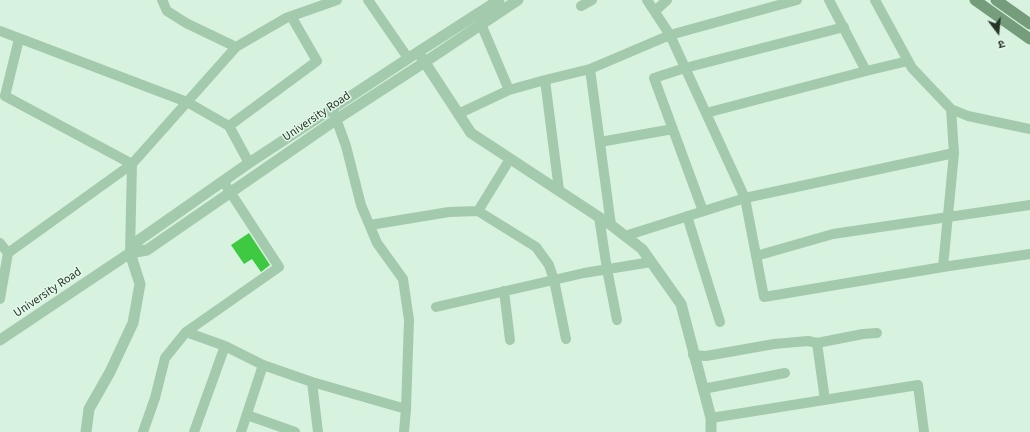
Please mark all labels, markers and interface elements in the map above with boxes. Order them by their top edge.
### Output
north arrow [978,12,1018,52]
text: उ [996,36,1007,52]
street label: University Road [280,89,354,145]
street label: University Road [11,265,85,321]

